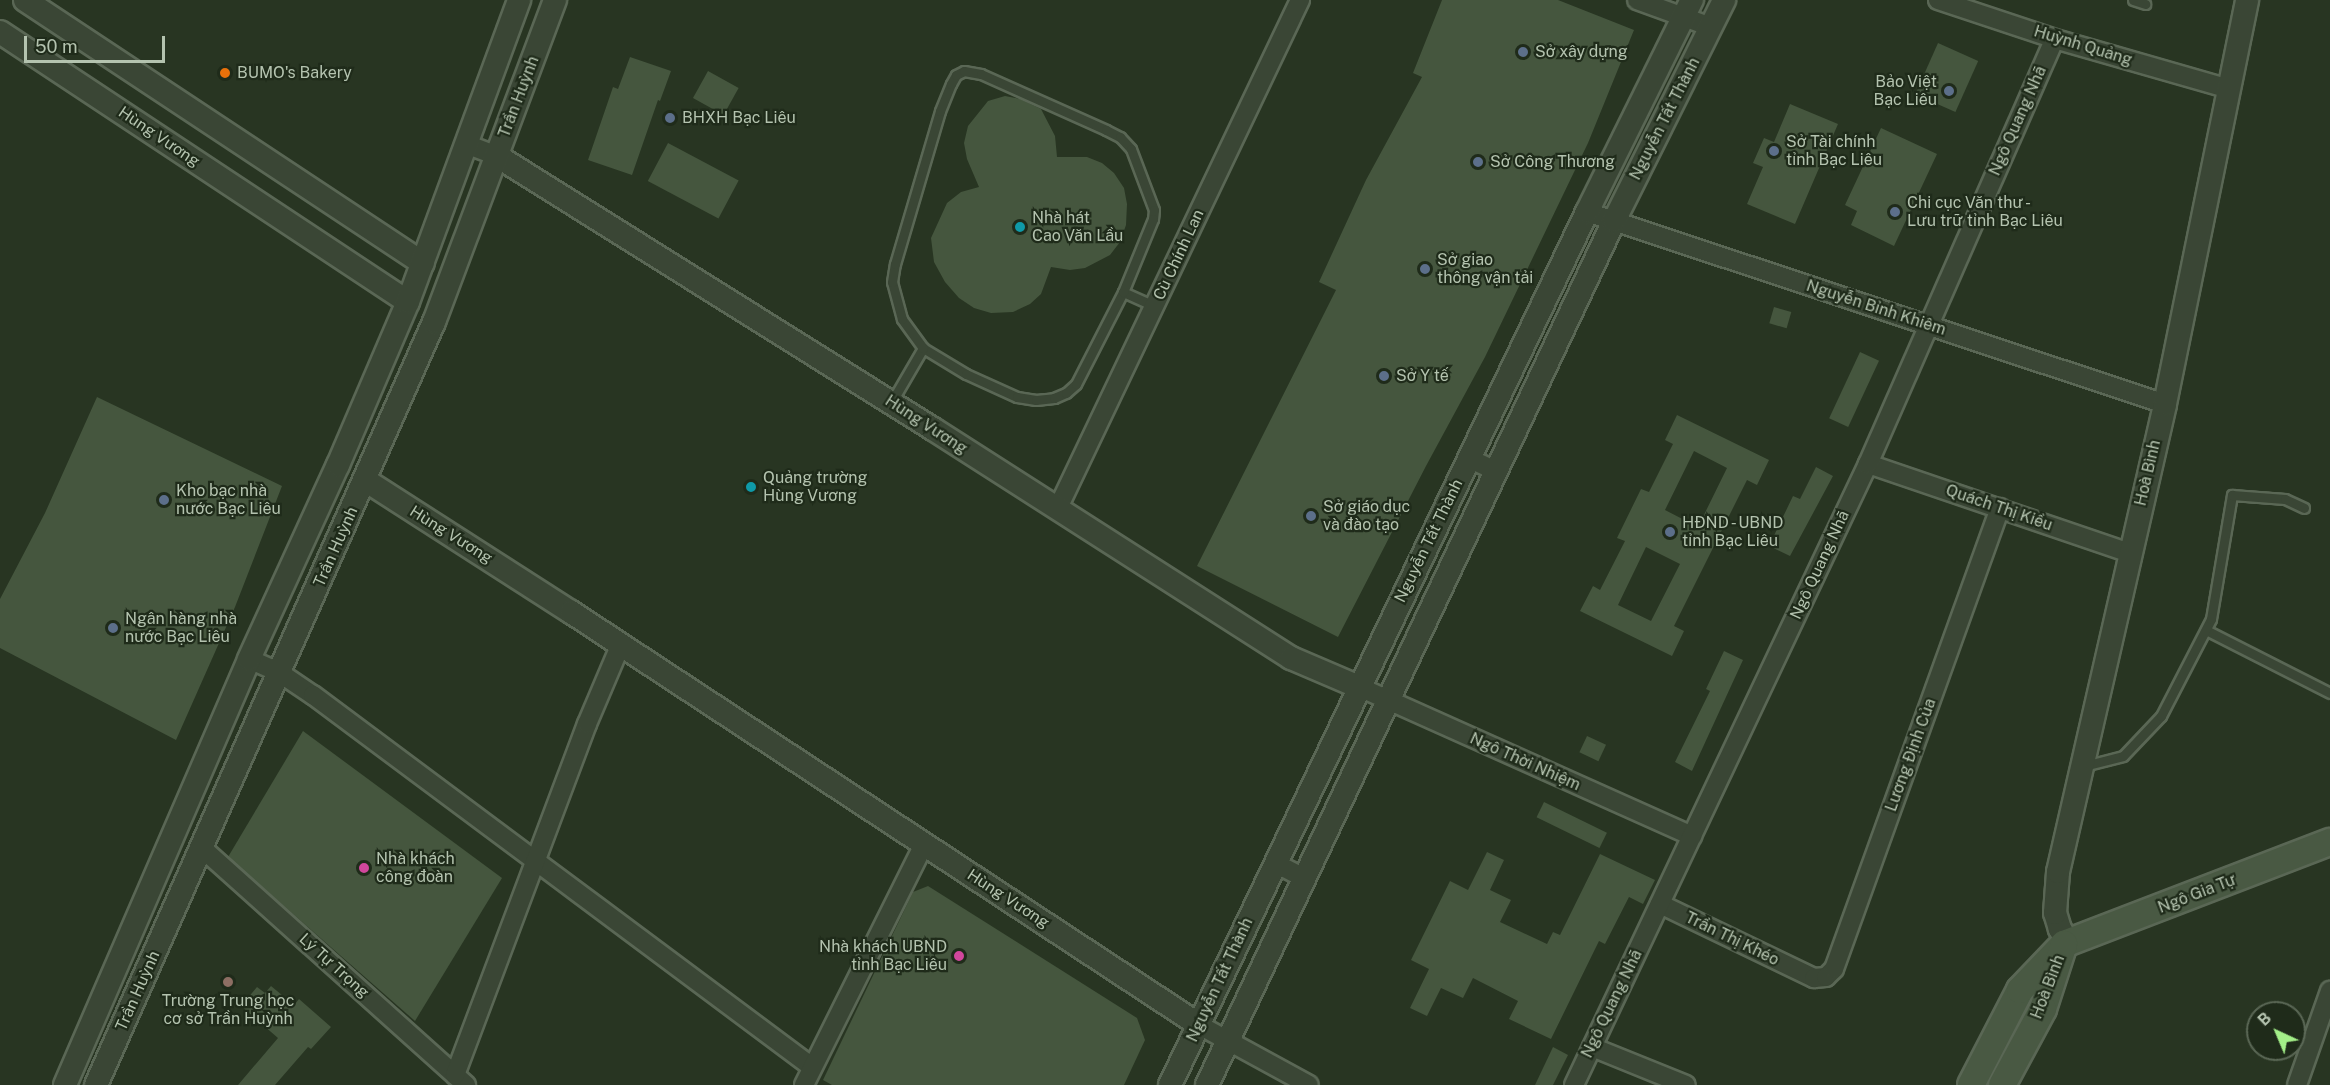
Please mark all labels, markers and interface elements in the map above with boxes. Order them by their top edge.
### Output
street label: Huỳnh Quảng [2032,22,2134,70]
scale bar [27,24,168,62]
text: 50 m [35,36,78,57]
place label: Sở xây dựng [1535,42,1628,62]
marker: Sở xây dựng [1516,45,1530,59]
street label: Trần Huỳnh [495,54,543,140]
street label: Nguyễn Tất Thành [1626,55,1704,183]
place label: BUMO's Bakery [237,63,352,83]
street label: Ngô Quang Nhã [1985,63,2051,179]
marker: BUMO's Bakery [218,66,232,80]
place label: Bảo Việt Bạc Liêu [1873,72,1937,110]
marker: Bảo Việt Bạc Liêu [1942,84,1956,98]
street label: Hùng Vương [115,103,203,171]
place label: BHXH Bạc Liêu [682,108,796,128]
marker: BHXH Bạc Liêu [663,111,677,125]
place label: Sở Tài chính tỉnh Bạc Liêu [1786,132,1882,170]
marker: Sở Tài chính tỉnh Bạc Liêu [1767,144,1781,158]
place label: Sở Công Thương [1490,152,1615,172]
marker: Sở Công Thương [1471,155,1485,169]
place label: Chi cục Văn thư - Lưu trữ tỉnh Bạc Liêu [1907,193,2063,231]
marker: Chi cục Văn thư - Lưu trữ tỉnh Bạc Liêu [1888,205,1902,219]
street label: Cù Chính Lan [1150,207,1208,303]
place label: Nhà hát Cao Văn Lầu [1032,208,1124,246]
marker: Nhà hát Cao Văn Lầu [1013,220,1027,234]
place label: Sở giao thông vận tải [1437,250,1533,288]
marker: Sở giao thông vận tải [1418,262,1432,276]
street label: Nguyễn Bỉnh Khiêm [1804,276,1948,340]
place label: Sở Y tế [1396,366,1449,386]
marker: Sở Y tế [1377,369,1391,383]
street label: Hùng Vương [881,391,971,459]
street label: Hoà Bình [2131,438,2165,508]
place label: Quảng trường Hùng Vương [763,468,868,506]
street label: Nguyễn Tất Thành [1391,476,1467,606]
marker: Quảng trường Hùng Vương [744,480,758,494]
place label: Kho bạc nhà nước Bạc Liêu [176,481,281,519]
street label: Quách Thị Kiều [1943,481,2055,535]
marker: Kho bạc nhà nước Bạc Liêu [157,493,171,507]
place label: Sở giáo dục và đào tạo [1323,497,1410,535]
street label: Hùng Vương [406,502,496,568]
street label: Trần Huỳnh [310,504,362,590]
street label: Ngô Quang Nhã [1786,508,1854,622]
marker: Sở giáo dục và đào tạo [1304,509,1318,523]
place label: HĐND - UBND tỉnh Bạc Liêu [1682,513,1788,551]
marker: HĐND - UBND tỉnh Bạc Liêu [1663,525,1677,539]
place label: Ngân hàng nhà nước Bạc Liêu [125,609,237,647]
marker: Ngân hàng nhà nước Bạc Liêu [106,621,120,635]
street label: Lương Định Của [1882,696,1940,814]
street label: Ngô Thời Nhiệm [1467,729,1583,795]
place label: Nhà khách công đoàn [376,849,455,887]
marker: Nhà khách công đoàn [357,861,371,875]
street label: Hùng Vương [963,865,1053,933]
street label: Ngô Gia Tự [2155,870,2239,918]
street label: Trần Thị Khéo [1682,908,1782,970]
street label: Nguyễn Tất Thành [1183,915,1257,1045]
street label: Lý Tự Trọng [295,930,373,1002]
place label: Nhà khách UBND tỉnh Bạc Liêu [819,937,947,975]
street label: Ngô Quang Nhã [1578,947,1646,1061]
street label: Trần Huỳnh [112,948,164,1034]
marker: Nhà khách UBND tỉnh Bạc Liêu [952,949,966,963]
street label: Hoà Bình [2027,952,2069,1022]
marker: Trường Trung học cơ sở Trần Huỳnh [221,975,235,989]
place label: Trường Trung học cơ sở Trần Huỳnh [162,991,294,1029]
north arrow [2246,1001,2306,1061]
text: B [2254,1008,2275,1030]

